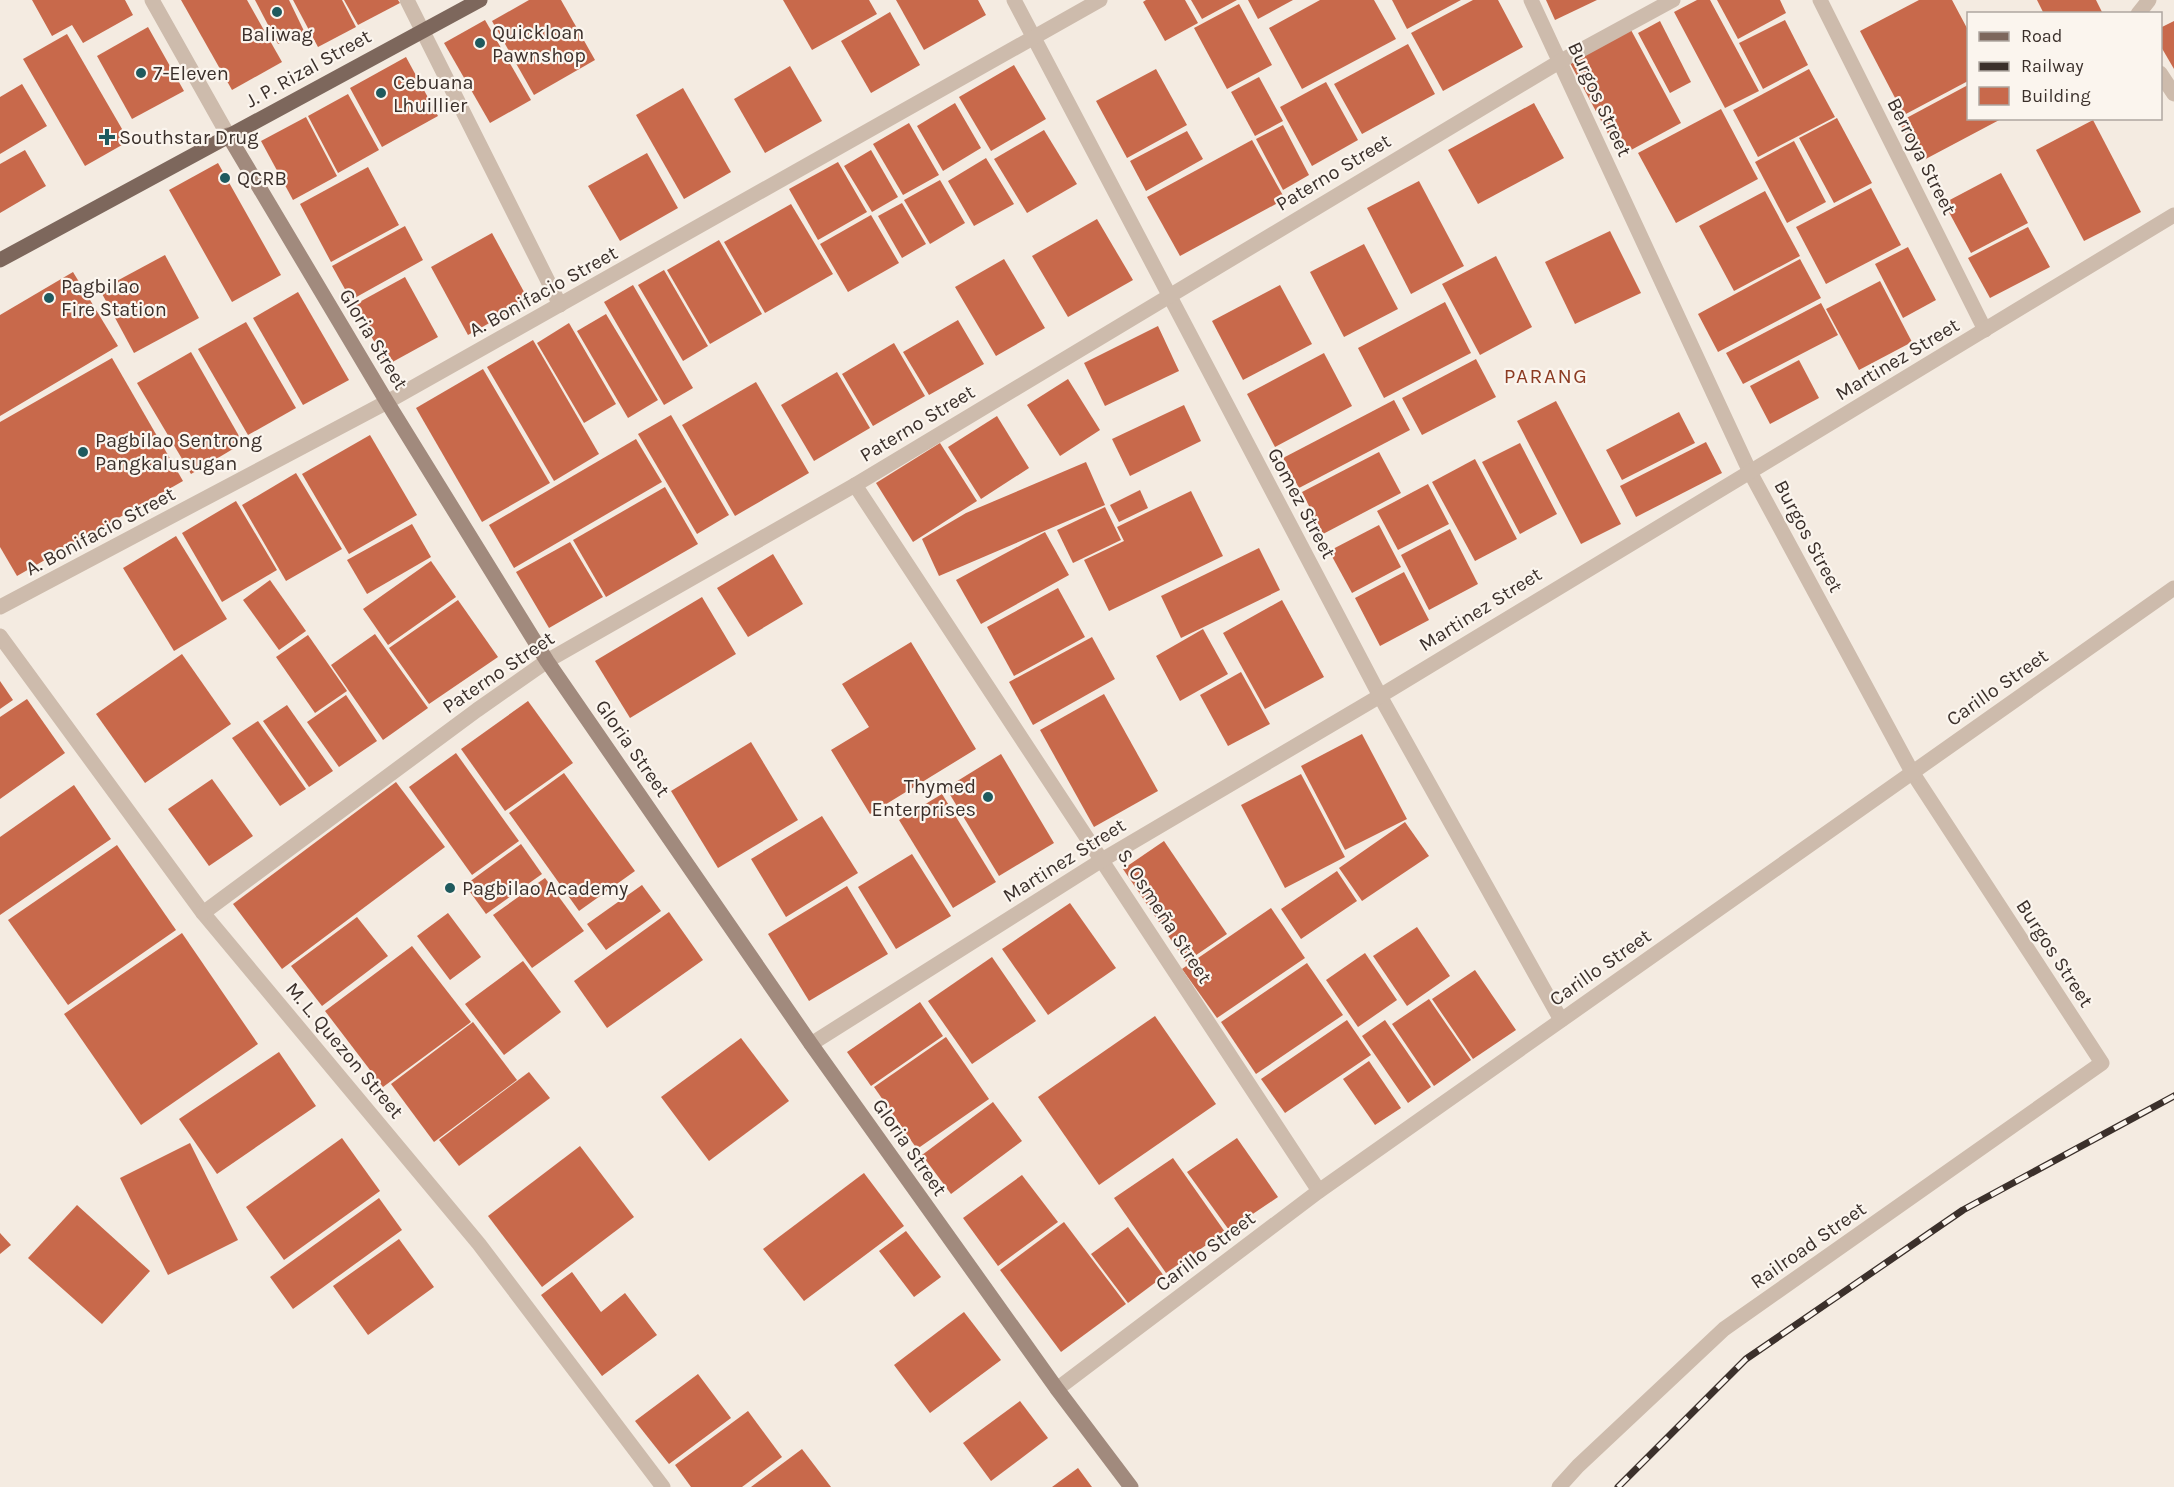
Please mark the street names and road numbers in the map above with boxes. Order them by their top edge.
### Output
street label: J. P. Rizal Street [242,24,375,112]
street label: Burgos Street [1563,38,1636,161]
street label: Berroya Street [1882,94,1961,219]
street label: Paterno Street [1272,129,1395,216]
street label: A. Bonifacio Street [465,241,622,342]
street label: Gloria Street [335,285,413,394]
street label: Martinez Street [1831,313,1964,405]
street label: Paterno Street [856,380,979,467]
street label: Gomez Street [1263,444,1341,563]
street label: Burgos Street [1769,476,1848,597]
street label: A. Bonifacio Street [22,482,179,581]
street label: Martinez Street [1415,562,1546,656]
street label: Paterno Street [438,626,559,718]
street label: Carillo Street [1942,644,2053,731]
street label: Gloria Street [591,695,675,802]
street label: Martinez Street [999,813,1130,907]
street label: S. Osmeña Street [1113,845,1217,988]
street label: Burgos Street [2011,895,2098,1012]
street label: Carillo Street [1545,924,1656,1011]
street label: M. L. Quezon Street [281,978,409,1123]
street label: Gloria Street [868,1094,952,1201]
street label: Railroad Street [1746,1197,1871,1294]
street label: Carillo Street [1151,1206,1260,1296]

